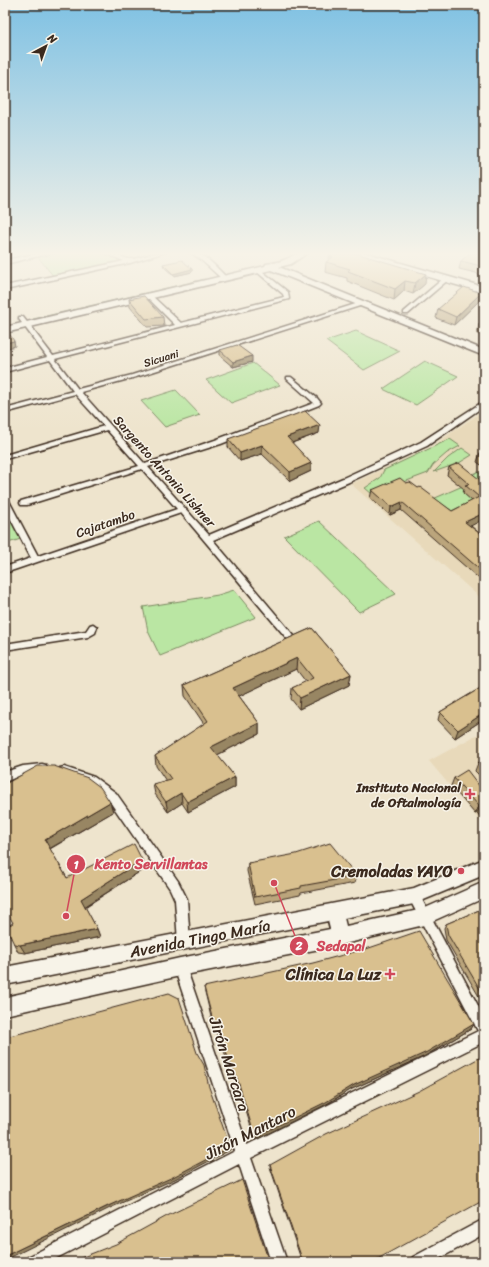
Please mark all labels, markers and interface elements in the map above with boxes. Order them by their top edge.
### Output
north arrow [26,26,66,66]
text: N [42,29,62,49]
street label: Sicuani [141,344,182,373]
street label: Sargento Antonio Lishner [108,410,222,533]
street label: Cajatambo [72,502,138,544]
place label: Instituto Nacional de Oftalmología [356,776,462,814]
marker: Instituto Nacional de Oftalmología [464,788,476,800]
callout: Kento Servillantas [66,851,216,877]
text: Kento Servillantas [93,852,208,877]
text: 1 [73,854,79,876]
place label: Cremoladas YAYO [330,857,453,886]
marker: Cremoladas YAYO [456,866,466,876]
street label: Avenida Tingo María [126,911,273,967]
callout: Sedapal [289,933,374,959]
text: Sedapal [316,934,366,959]
text: 2 [295,935,303,957]
place label: Clínica La Luz [285,960,382,989]
marker: Clínica La Luz [384,968,396,980]
street label: Jirón Marcara [200,1012,259,1115]
street label: Jirón Mantaro [198,1097,301,1168]

